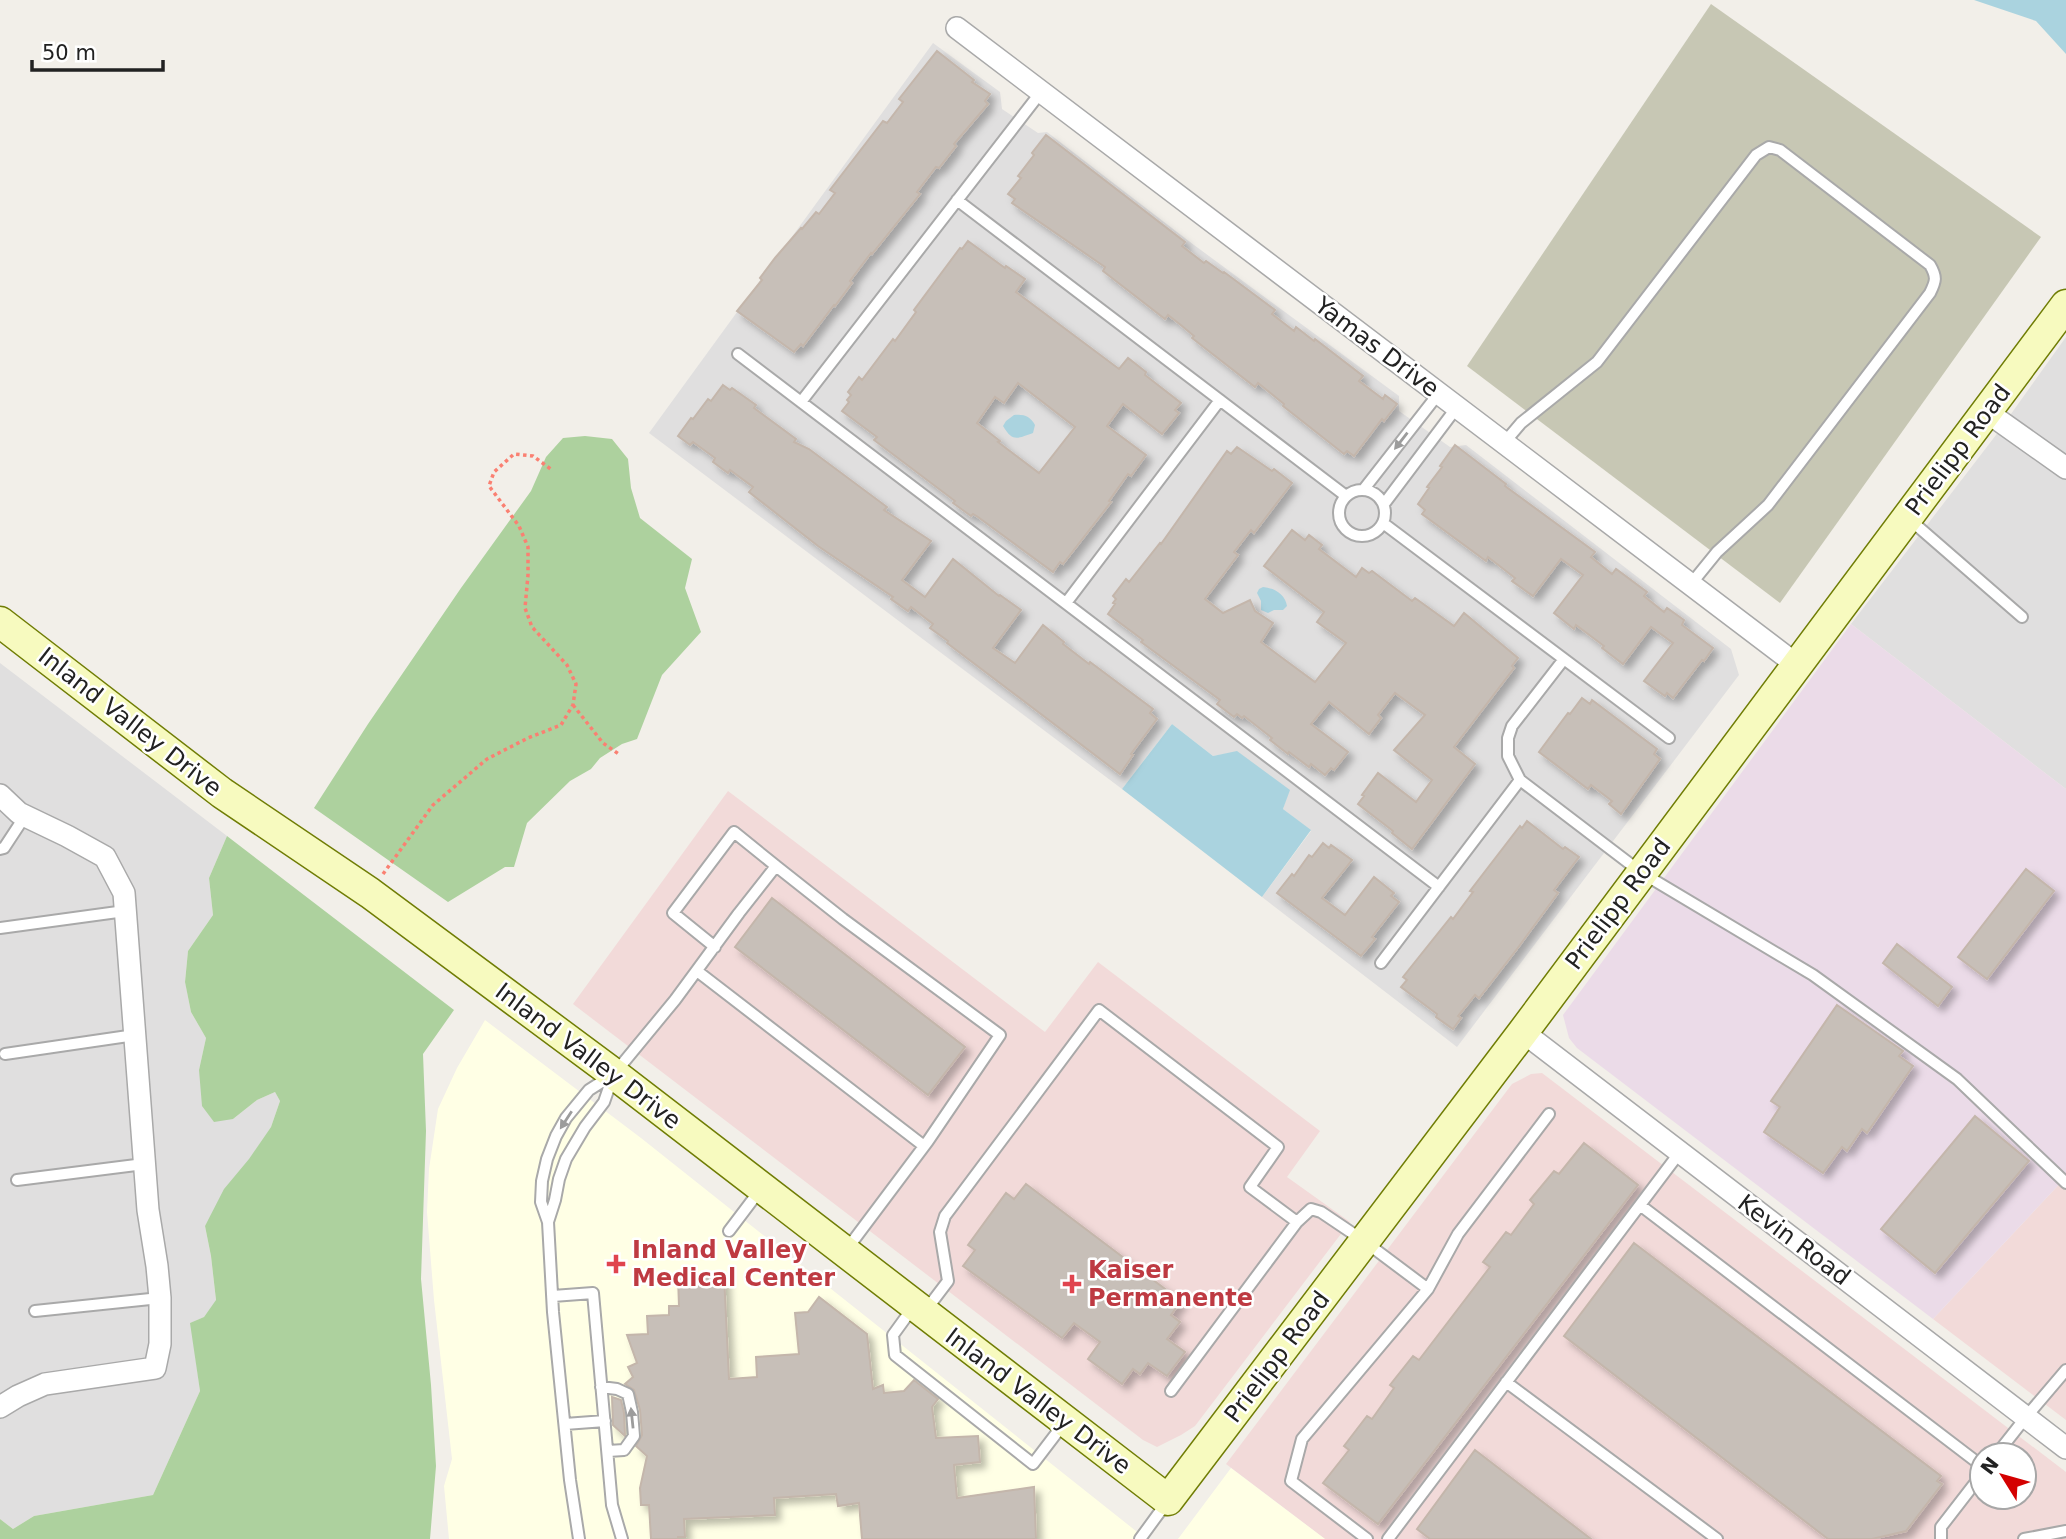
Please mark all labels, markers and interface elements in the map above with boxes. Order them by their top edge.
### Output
scale bar [32,28,163,72]
text: 50 m [42,41,96,65]
street label: Yamas Drive [1309,291,1445,403]
street label: Prielipp Road [1900,379,2016,521]
one-way arrow [1394,432,1409,450]
street label: Inland Valley Drive [33,642,227,802]
street label: Prielipp Road [1560,833,1676,975]
street label: Inland Valley Drive [490,977,686,1135]
one-way arrow [559,1111,572,1130]
street label: Kevin Road [1732,1189,1856,1291]
place label: Inland Valley Medical Center [632,1236,835,1292]
marker: Inland Valley Medical Center [606,1254,626,1274]
place label: Kaiser Permanente [1088,1256,1253,1312]
marker: Kaiser Permanente [1062,1274,1082,1294]
street label: Prielipp Road [1219,1286,1335,1428]
street label: Inland Valley Drive [940,1322,1136,1480]
one-way arrow [626,1407,637,1429]
north arrow [1968,1441,2038,1511]
text: N [1976,1453,2003,1479]

